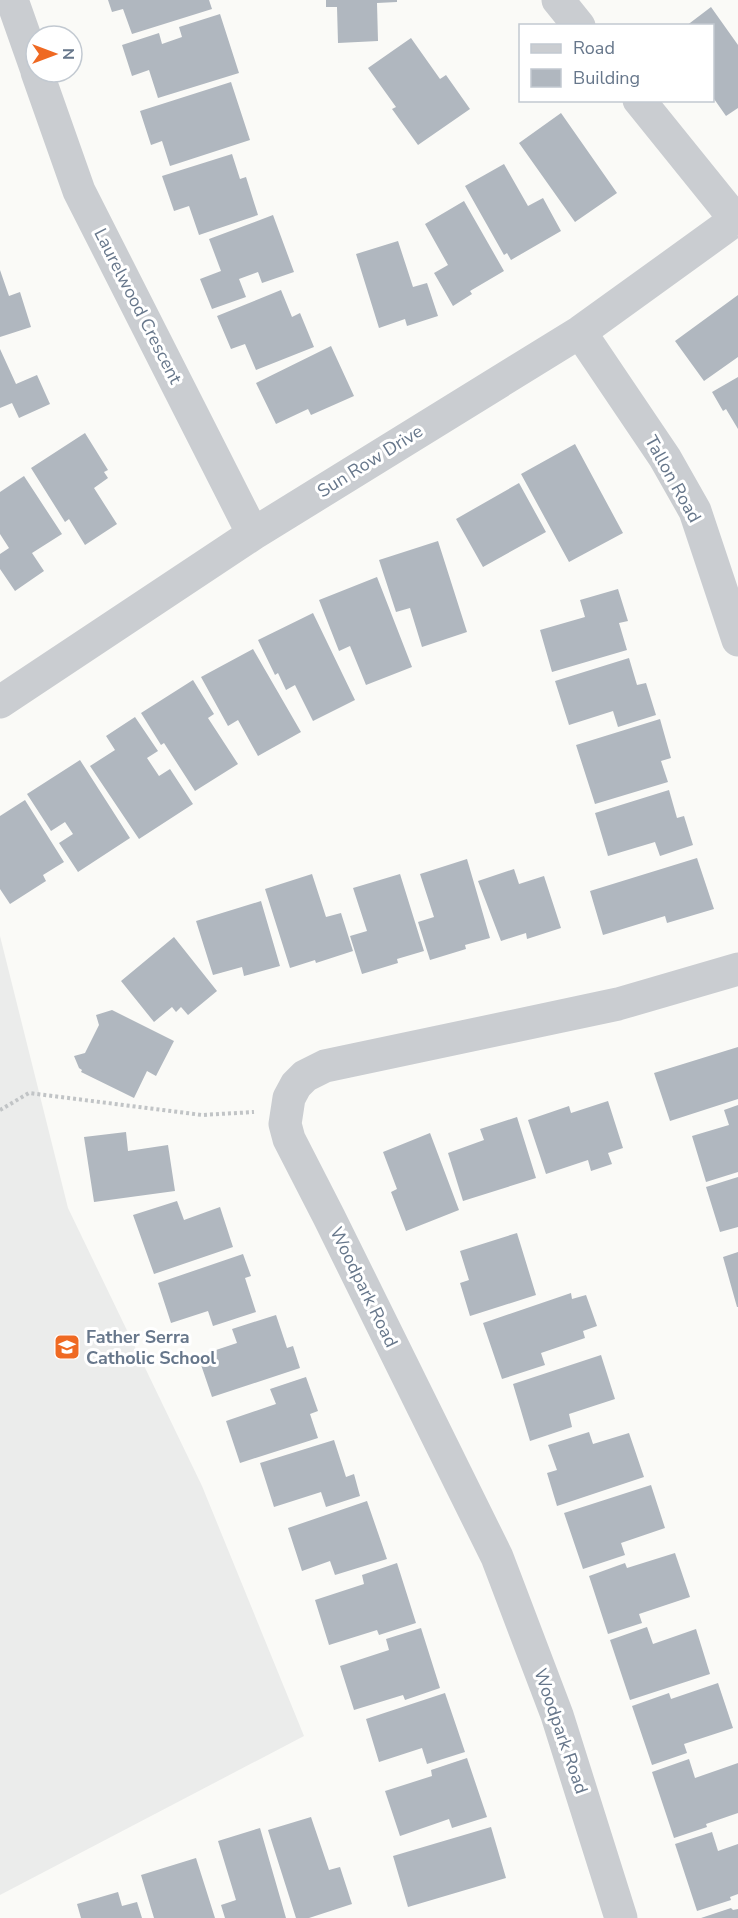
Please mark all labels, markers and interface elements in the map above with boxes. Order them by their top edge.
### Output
north arrow [24,24,84,84]
legend [519,24,714,102]
text: Road [573,36,615,60]
text: N [57,48,79,60]
text: Building [573,66,640,90]
street label: Laurelwood Crescent [88,224,188,388]
street label: Sun Row Drive [313,419,427,503]
street label: Tallon Road [639,431,707,527]
street label: Woodpark Road [324,1223,404,1351]
place label: Father Serra Catholic School [86,1325,216,1370]
school or university icon: Father Serra Catholic School [52,1332,82,1362]
street label: Woodpark Road [528,1665,594,1797]

